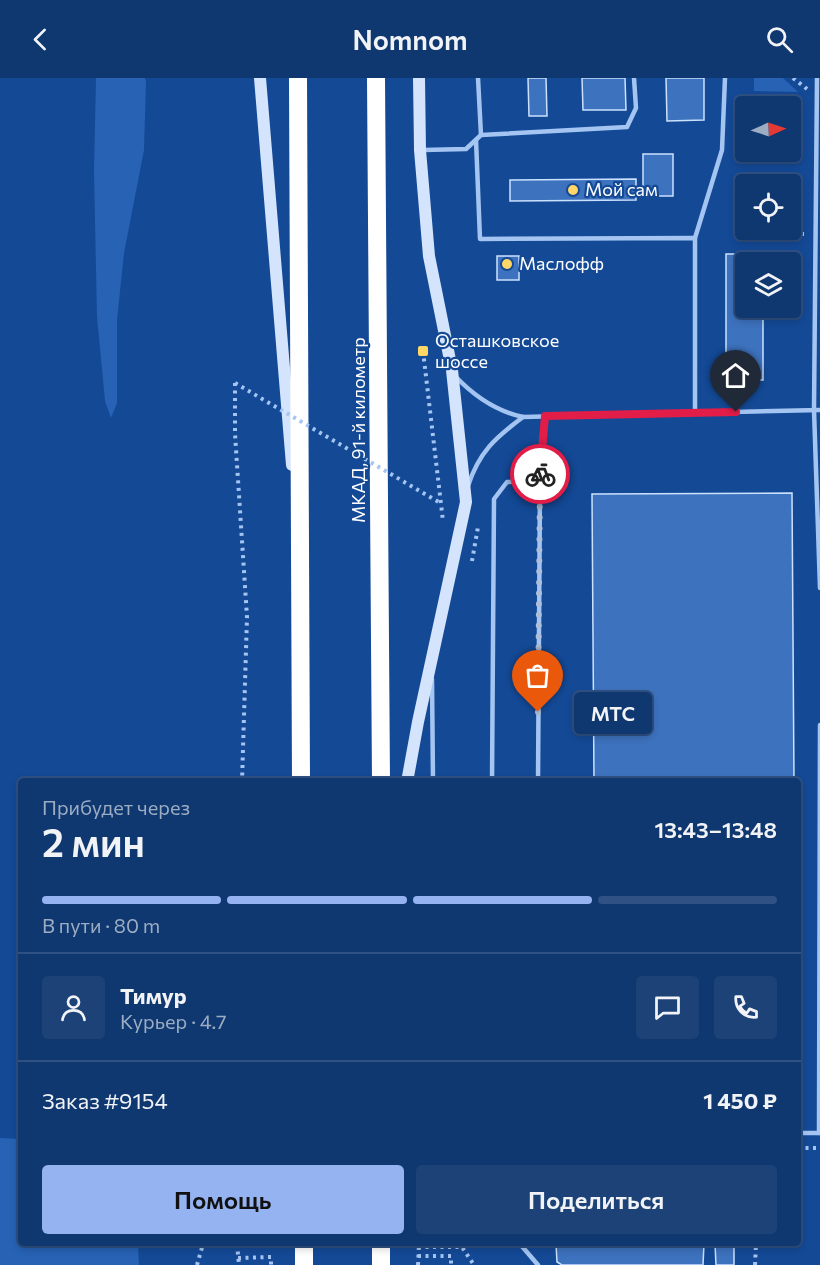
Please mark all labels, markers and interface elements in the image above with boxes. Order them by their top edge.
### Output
icon: back [24,23,57,56]
text: Nomnom [352,23,468,56]
icon: search [763,23,796,56]
north arrow [735,96,801,162]
map controls [735,96,801,318]
button: locate [735,174,801,240]
place label: Мой сам [585,178,658,200]
marker: Мой сам [566,183,580,197]
place label: Маслофф [519,252,604,274]
button: layers [735,252,801,318]
marker: Маслофф [500,257,514,271]
place label: Осташковское шоссе [435,329,559,372]
street label: МКАД, 91-й километр [347,337,369,523]
marker: Осташковское шоссе [416,344,430,358]
pin [710,350,761,412]
icon: home [719,359,752,392]
courier [510,444,570,504]
icon: bike [524,458,557,491]
pin [512,650,563,712]
icon: bag [521,659,554,692]
callout: МТС [574,691,652,733]
text: МТС [591,701,635,725]
text: Прибудет через [42,795,190,819]
text: 13:43–13:48 [654,816,777,843]
text: 2 мин [42,817,145,865]
text: В пути · 80 m [42,913,160,937]
button: person [42,976,105,1039]
button: chat [636,976,699,1039]
button: phone [714,976,777,1039]
text: Тимур [120,982,187,1009]
text: Курьер · 4.7 [120,1009,227,1033]
text: Заказ #9154 [42,1087,168,1114]
text: 1 450 ₽ [703,1087,777,1114]
button: Помощь [42,1165,404,1234]
button: Поделиться [416,1165,777,1234]

